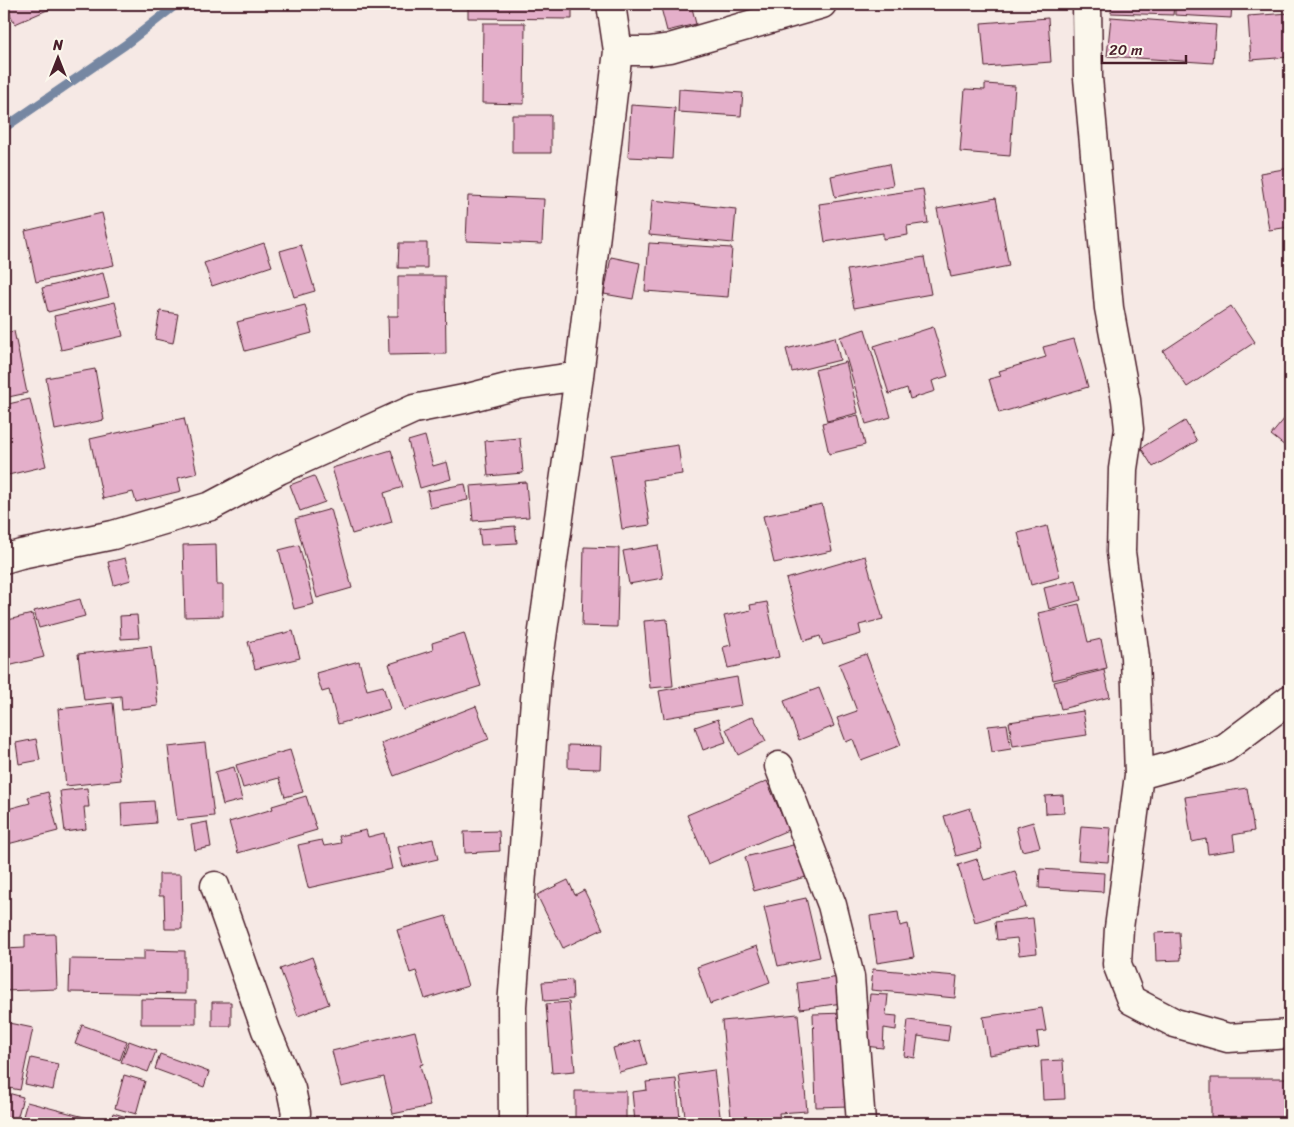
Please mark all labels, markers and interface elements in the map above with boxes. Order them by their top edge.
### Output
north arrow [32,32,82,82]
scale bar [1102,32,1185,64]
text: N [52,33,63,58]
text: 20 m [1109,37,1143,63]

